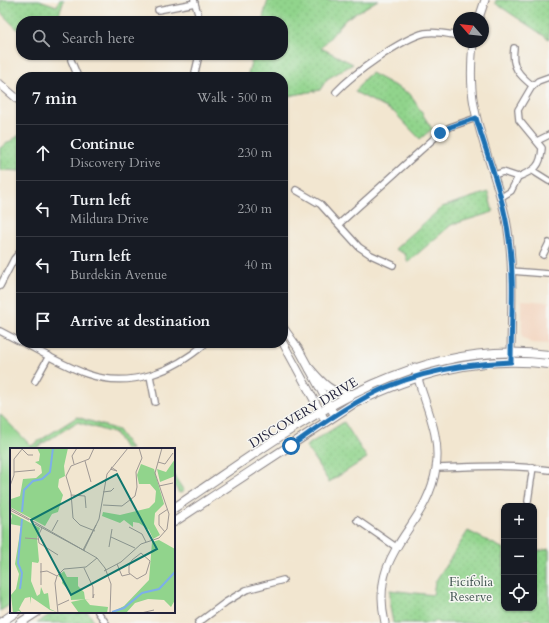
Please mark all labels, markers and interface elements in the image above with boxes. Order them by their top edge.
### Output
north arrow [453,12,489,48]
search box [16,16,288,60]
icon: search [30,27,52,49]
text: Search here [62,28,135,48]
text: 7 min [32,87,77,110]
text: Walk · 500 m [197,89,272,107]
route end [431,124,449,142]
text: Continue [70,134,135,154]
icon: ahead [32,142,54,164]
text: 230 m [238,144,272,162]
text: Discovery Drive [70,154,161,172]
text: Turn left [70,190,131,210]
icon: left [32,198,54,220]
text: 230 m [238,200,272,218]
text: Mildura Drive [70,210,149,228]
text: Turn left [70,246,131,266]
icon: left [32,254,54,276]
text: 40 m [244,256,272,274]
text: Burdekin Avenue [70,266,167,284]
icon: arrive [32,310,54,332]
text: Arrive at destination [70,311,210,331]
street label: DISCOVERY DRIVE [246,373,361,453]
route start [282,437,300,455]
inset map [10,448,175,613]
map controls [501,503,537,611]
button: + [501,503,537,539]
button: − [501,539,537,575]
park label: Ficifolia Reserve [449,573,493,606]
button: locate [501,575,537,611]

